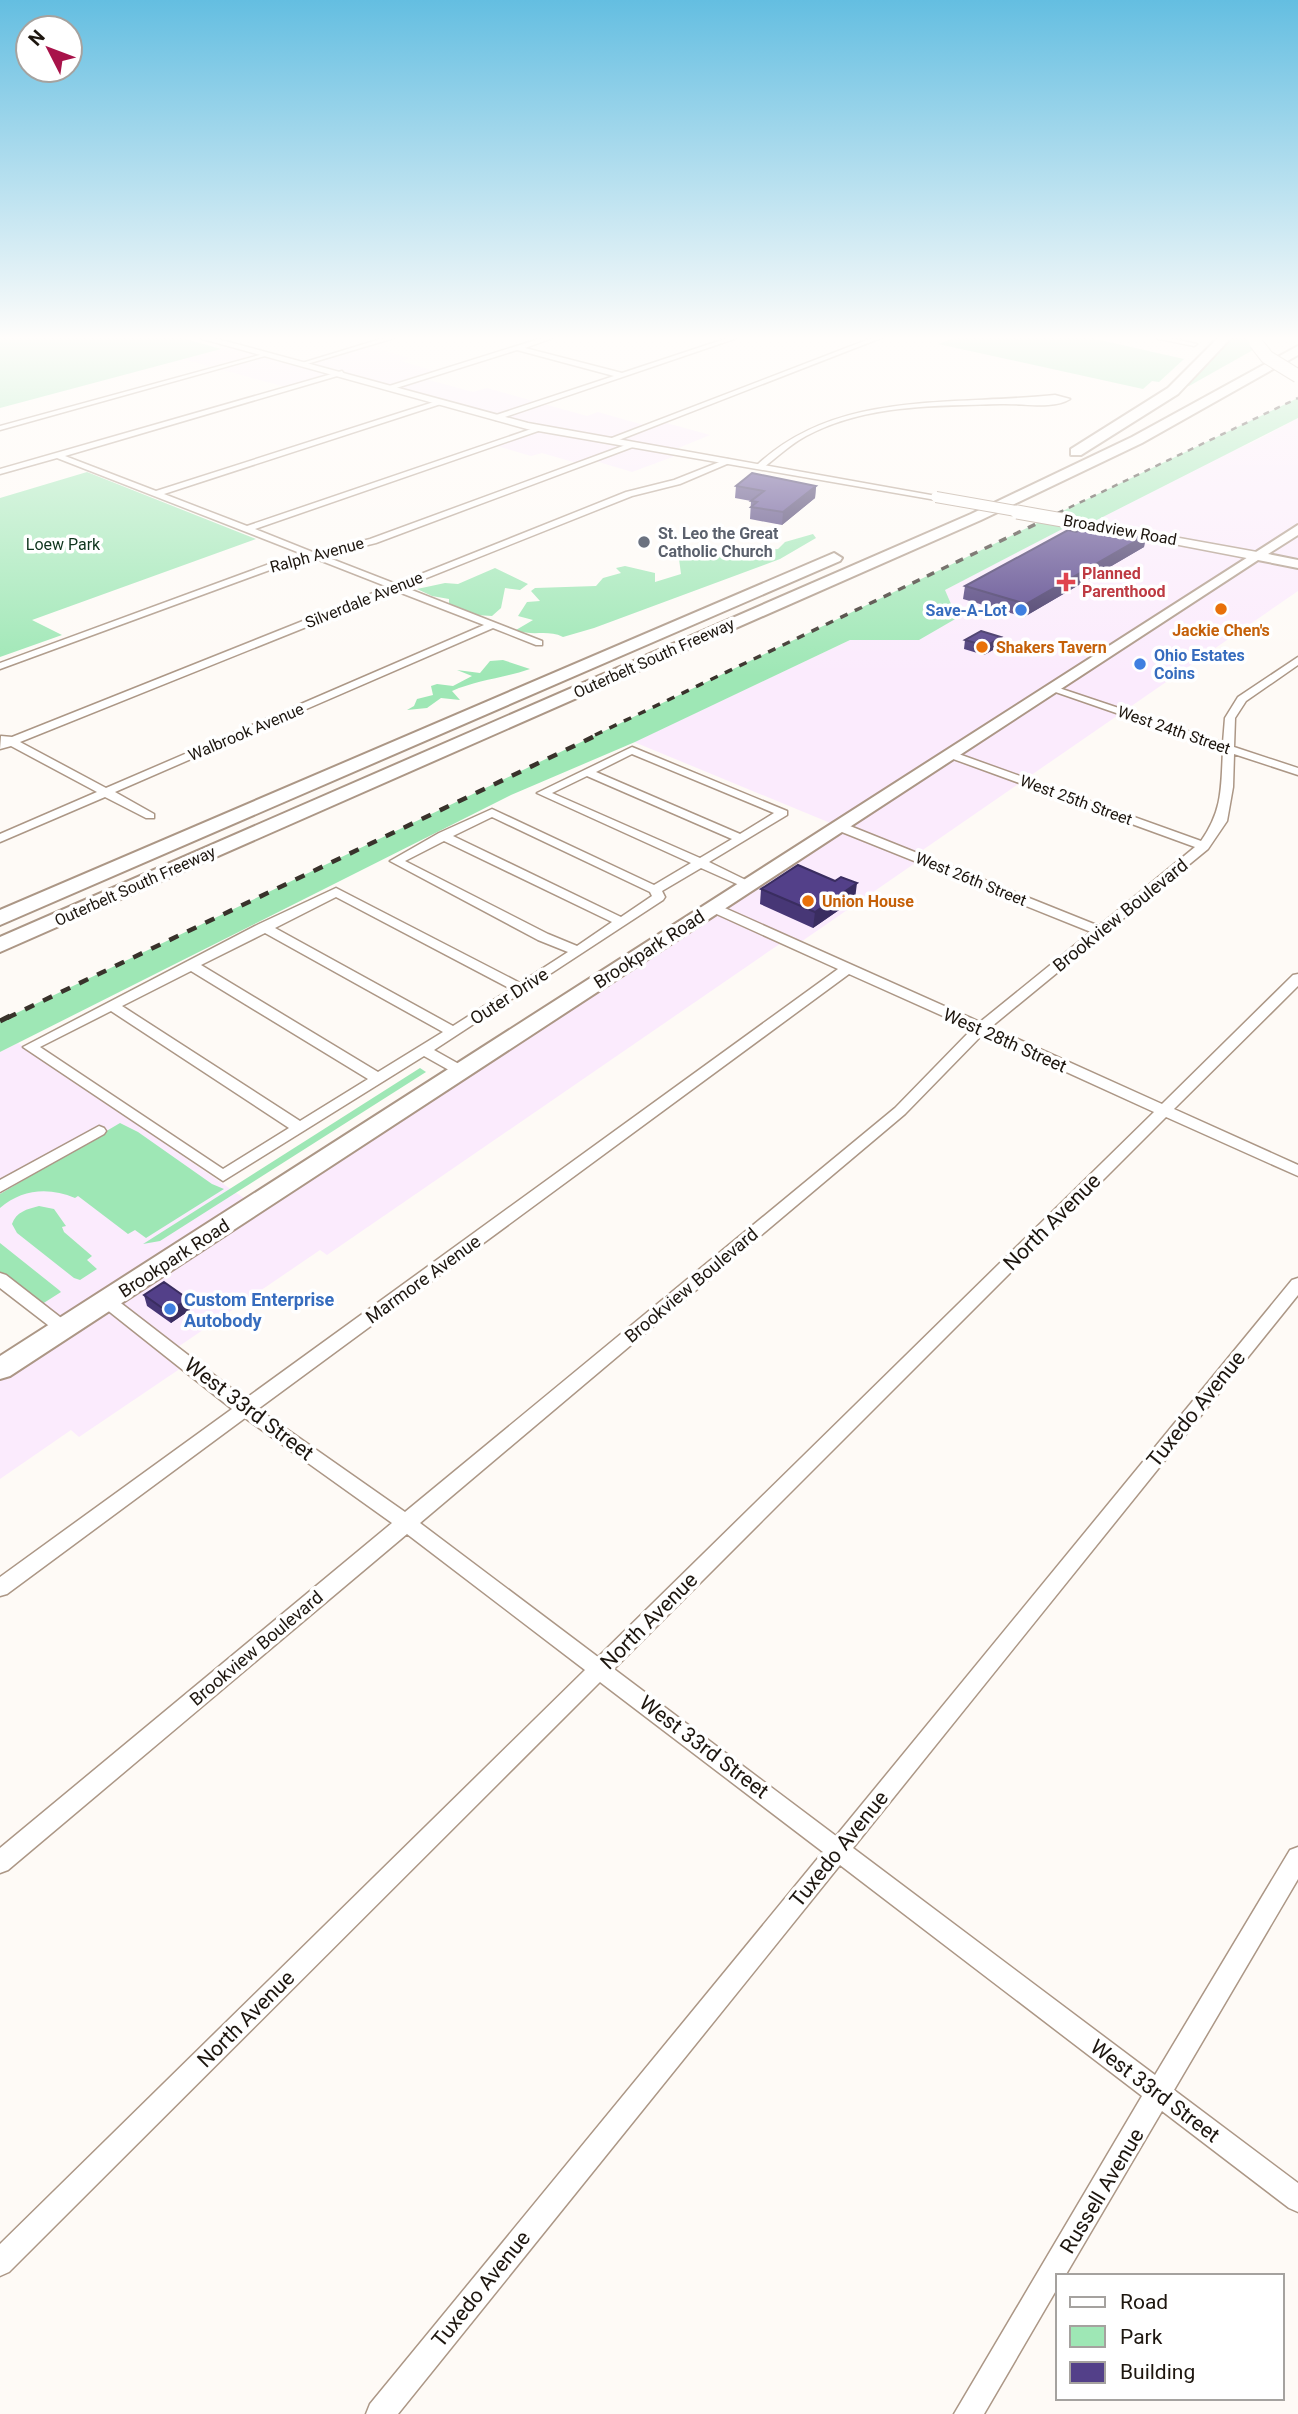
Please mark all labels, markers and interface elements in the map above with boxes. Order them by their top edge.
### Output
north arrow [14,14,84,84]
text: N [24,25,50,51]
street label: Broadview Road [1062,511,1178,549]
place label: St. Leo the Great Catholic Church [658,524,779,561]
street label: Ralph Avenue [268,533,366,577]
marker: St. Leo the Great Catholic Church [636,534,652,550]
park label: Loew Park [26,535,101,554]
place label: Planned Parenthood [1082,564,1166,601]
street label: Silverdale Avenue [302,568,426,632]
marker: Planned Parenthood [1056,572,1076,592]
place label: Save-A-Lot [926,601,1008,620]
marker: Jackie Chen's [1213,601,1229,617]
marker: Save-A-Lot [1013,602,1029,618]
street label: Outerbelt South Freeway [571,614,738,702]
place label: Jackie Chen's [1172,621,1270,640]
place label: Shakers Tavern [996,638,1107,657]
marker: Shakers Tavern [974,639,990,655]
place label: Ohio Estates Coins [1154,646,1245,683]
marker: Ohio Estates Coins [1132,656,1148,672]
street label: Walbrook Avenue [185,699,307,765]
street label: West 24th Street [1115,702,1233,758]
street label: West 25th Street [1017,771,1135,829]
street label: Outerbelt South Freeway [52,842,219,930]
street label: West 26th Street [913,848,1029,910]
street label: Brookview Boulevard [1048,854,1192,976]
place label: Union House [822,892,914,911]
marker: Union House [800,893,816,909]
street label: Brookpark Road [590,905,708,993]
street label: Outer Drive [466,963,552,1029]
street label: West 28th Street [940,1003,1070,1077]
street label: North Avenue [999,1169,1105,1275]
street label: Brookpark Road [115,1214,233,1302]
street label: Brookview Boulevard [620,1223,762,1347]
street label: Marmore Avenue [362,1230,484,1328]
place label: Custom Enterprise Autobody [184,1289,335,1331]
marker: Custom Enterprise Autobody [162,1301,178,1317]
street label: Tuxedo Avenue [1142,1346,1250,1472]
street label: West 33rd Street [180,1353,318,1465]
street label: North Avenue [596,1568,702,1674]
street label: Brookview Boulevard [185,1586,327,1710]
street label: West 33rd Street [635,1691,773,1803]
street label: Tuxedo Avenue [785,1786,893,1912]
street label: North Avenue [193,1966,299,2072]
street label: West 33rd Street [1086,2035,1224,2147]
street label: Russell Avenue [1055,2124,1149,2258]
street label: Tuxedo Avenue [427,2226,535,2352]
legend [1056,2274,1284,2400]
text: Road [1120,2290,1168,2314]
text: Park [1120,2325,1163,2349]
text: Building [1120,2360,1195,2384]

